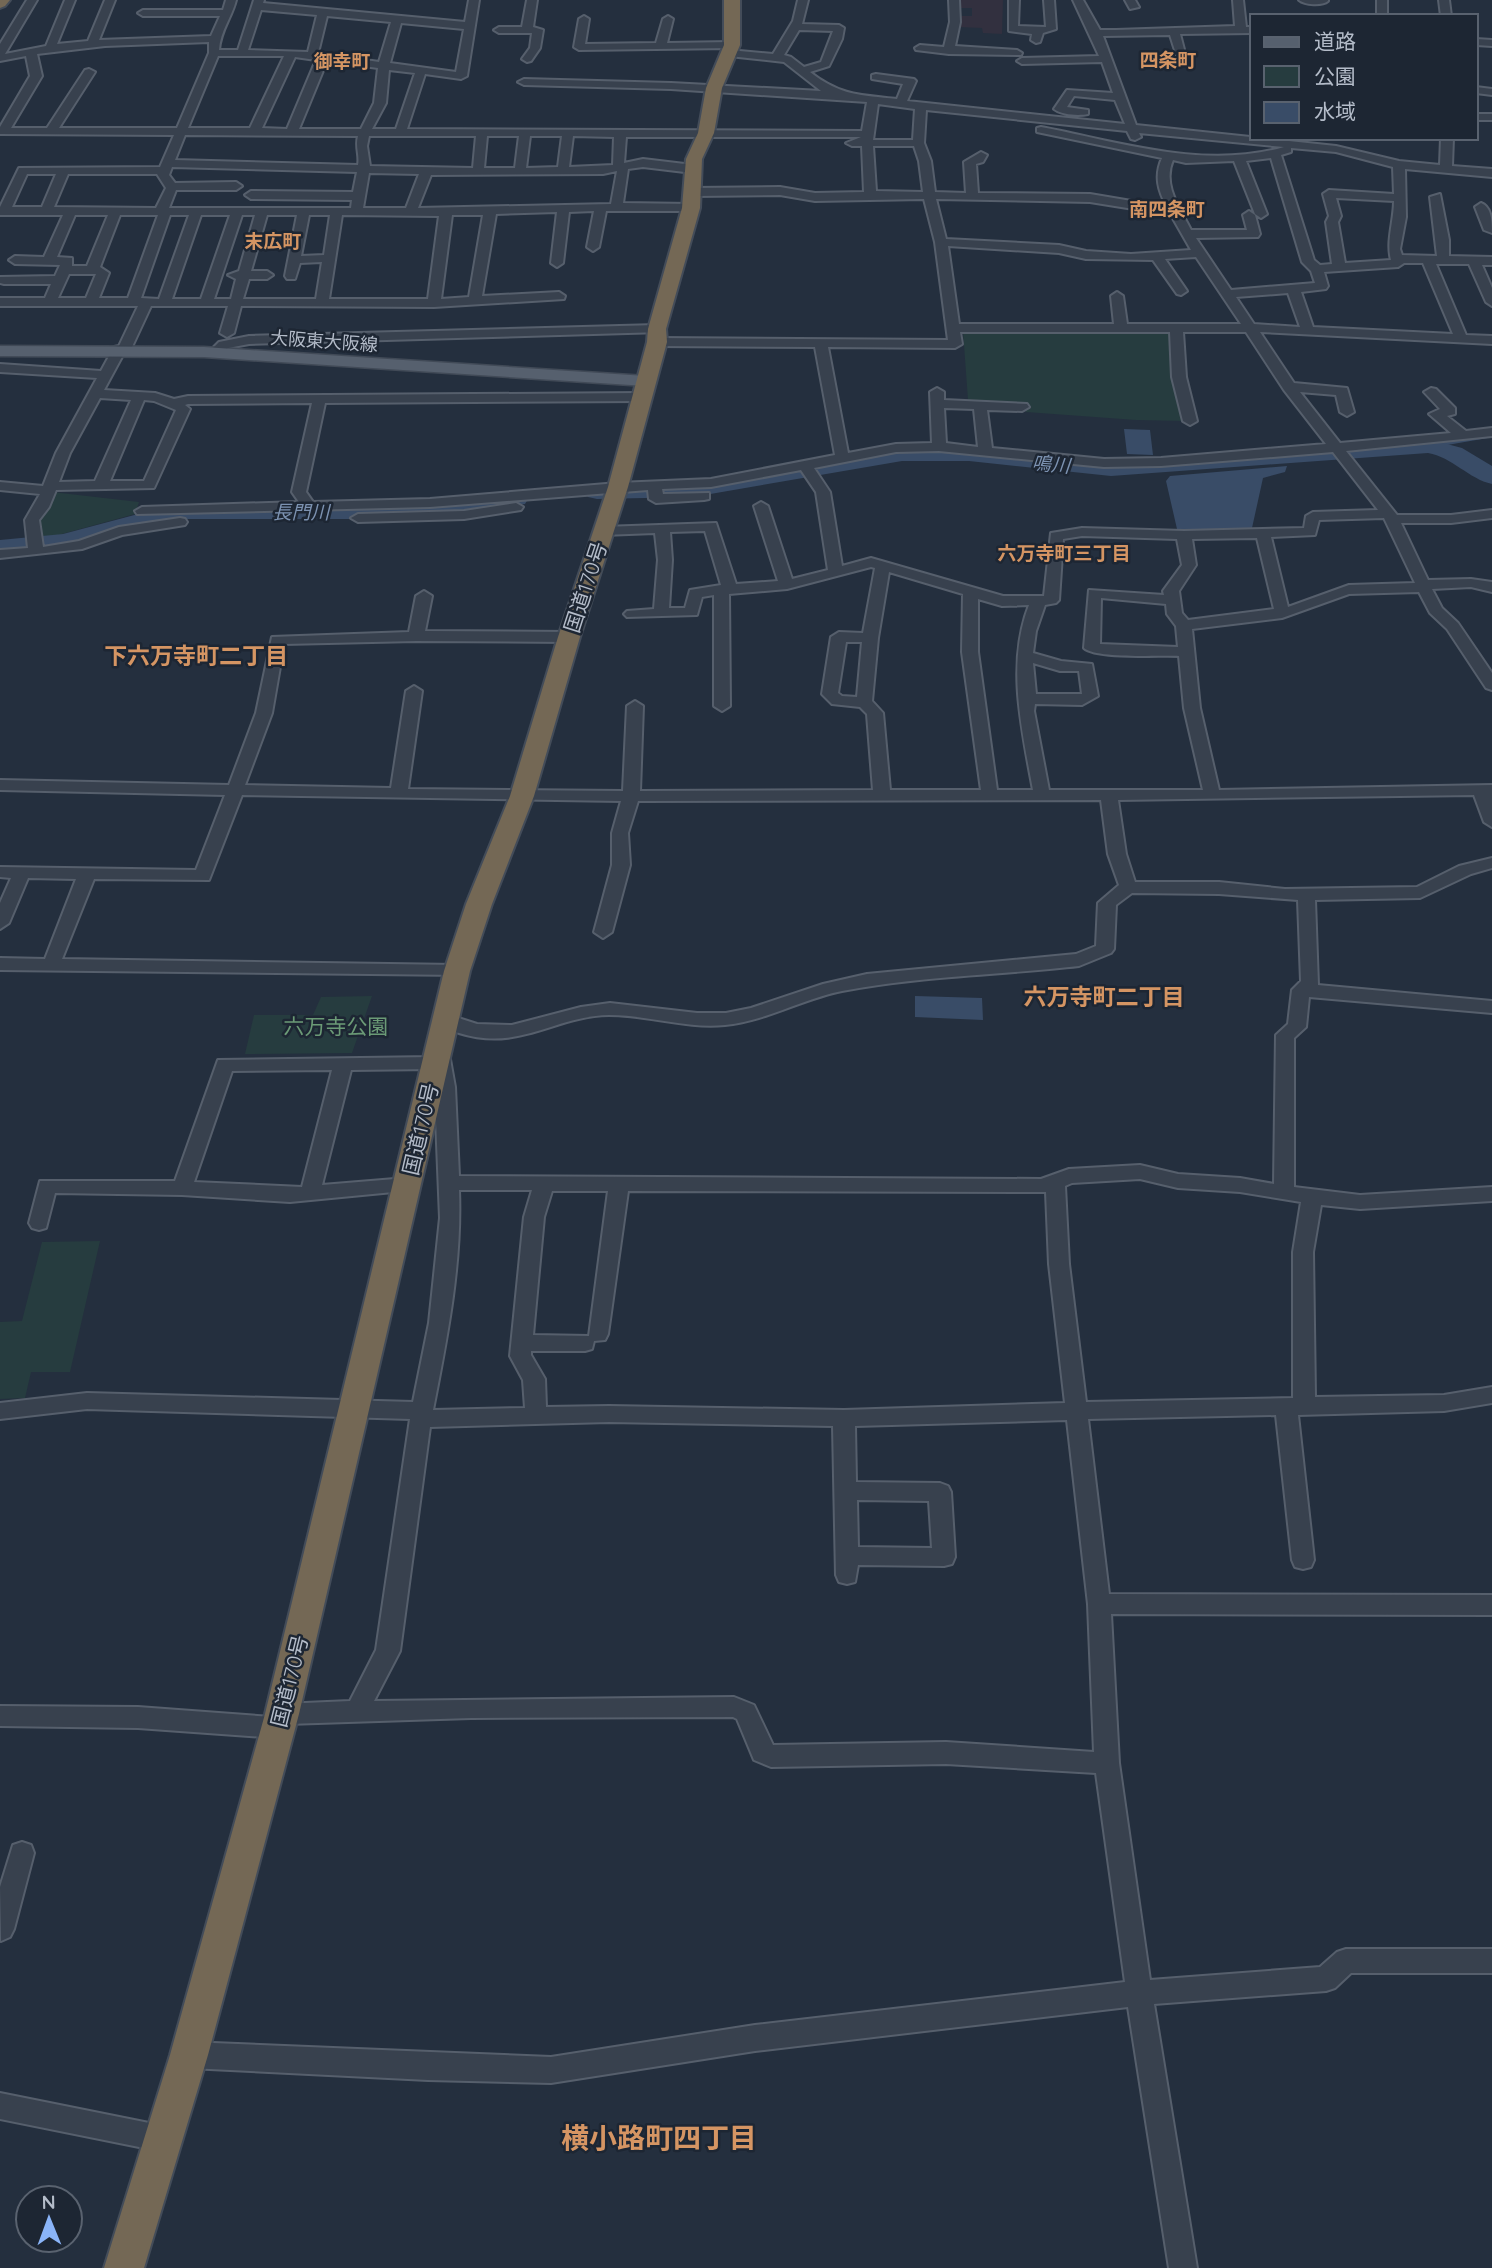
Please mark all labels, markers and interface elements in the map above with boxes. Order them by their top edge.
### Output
legend [1250,14,1478,140]
text: 道路 [1314,28,1356,54]
district label: 四条町 [1139,48,1197,72]
district label: 御幸町 [313,49,371,73]
text: 公園 [1314,63,1356,89]
text: 水域 [1314,98,1356,124]
district label: 南四条町 [1129,197,1205,221]
district label: 末広町 [244,229,302,253]
street label: 大阪東大阪線 [269,326,379,356]
water label: 鳴川 [1031,450,1073,478]
water label: 長門川 [272,500,331,524]
street label: 国道170号 [558,538,612,636]
district label: 六万寺町三丁目 [997,541,1131,565]
district label: 下六万寺町二丁目 [104,641,288,670]
district label: 六万寺町二丁目 [1024,982,1185,1011]
park label: 六万寺公園 [284,1013,389,1039]
street label: 国道170号 [397,1080,443,1178]
street label: 国道170号 [265,1632,313,1730]
district label: 横小路町四丁目 [561,2120,757,2155]
north arrow [14,2184,84,2254]
text: N [42,2190,56,2214]

